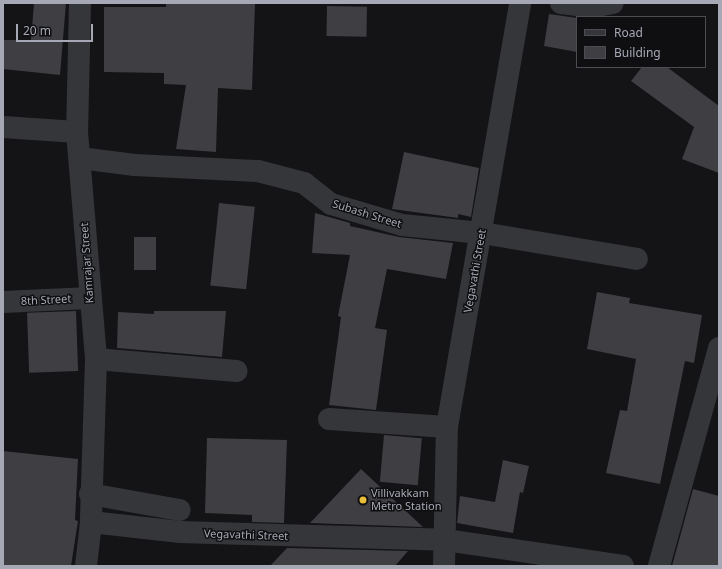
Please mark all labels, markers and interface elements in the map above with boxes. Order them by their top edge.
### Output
scale bar [18,16,95,42]
legend [576,16,706,68]
text: 20 m [23,22,51,39]
text: Road [614,24,643,41]
text: Building [614,44,661,61]
street label: Subash Street [331,197,403,231]
street label: Kamrajar Street [78,222,96,304]
street label: Vegavathi Street [461,228,489,314]
street label: 8th Street [20,292,72,308]
place label: Villivakkam Metro Station [371,487,441,513]
marker: Villivakkam Metro Station [358,495,368,505]
street label: Vegavathi Street [204,527,288,543]

